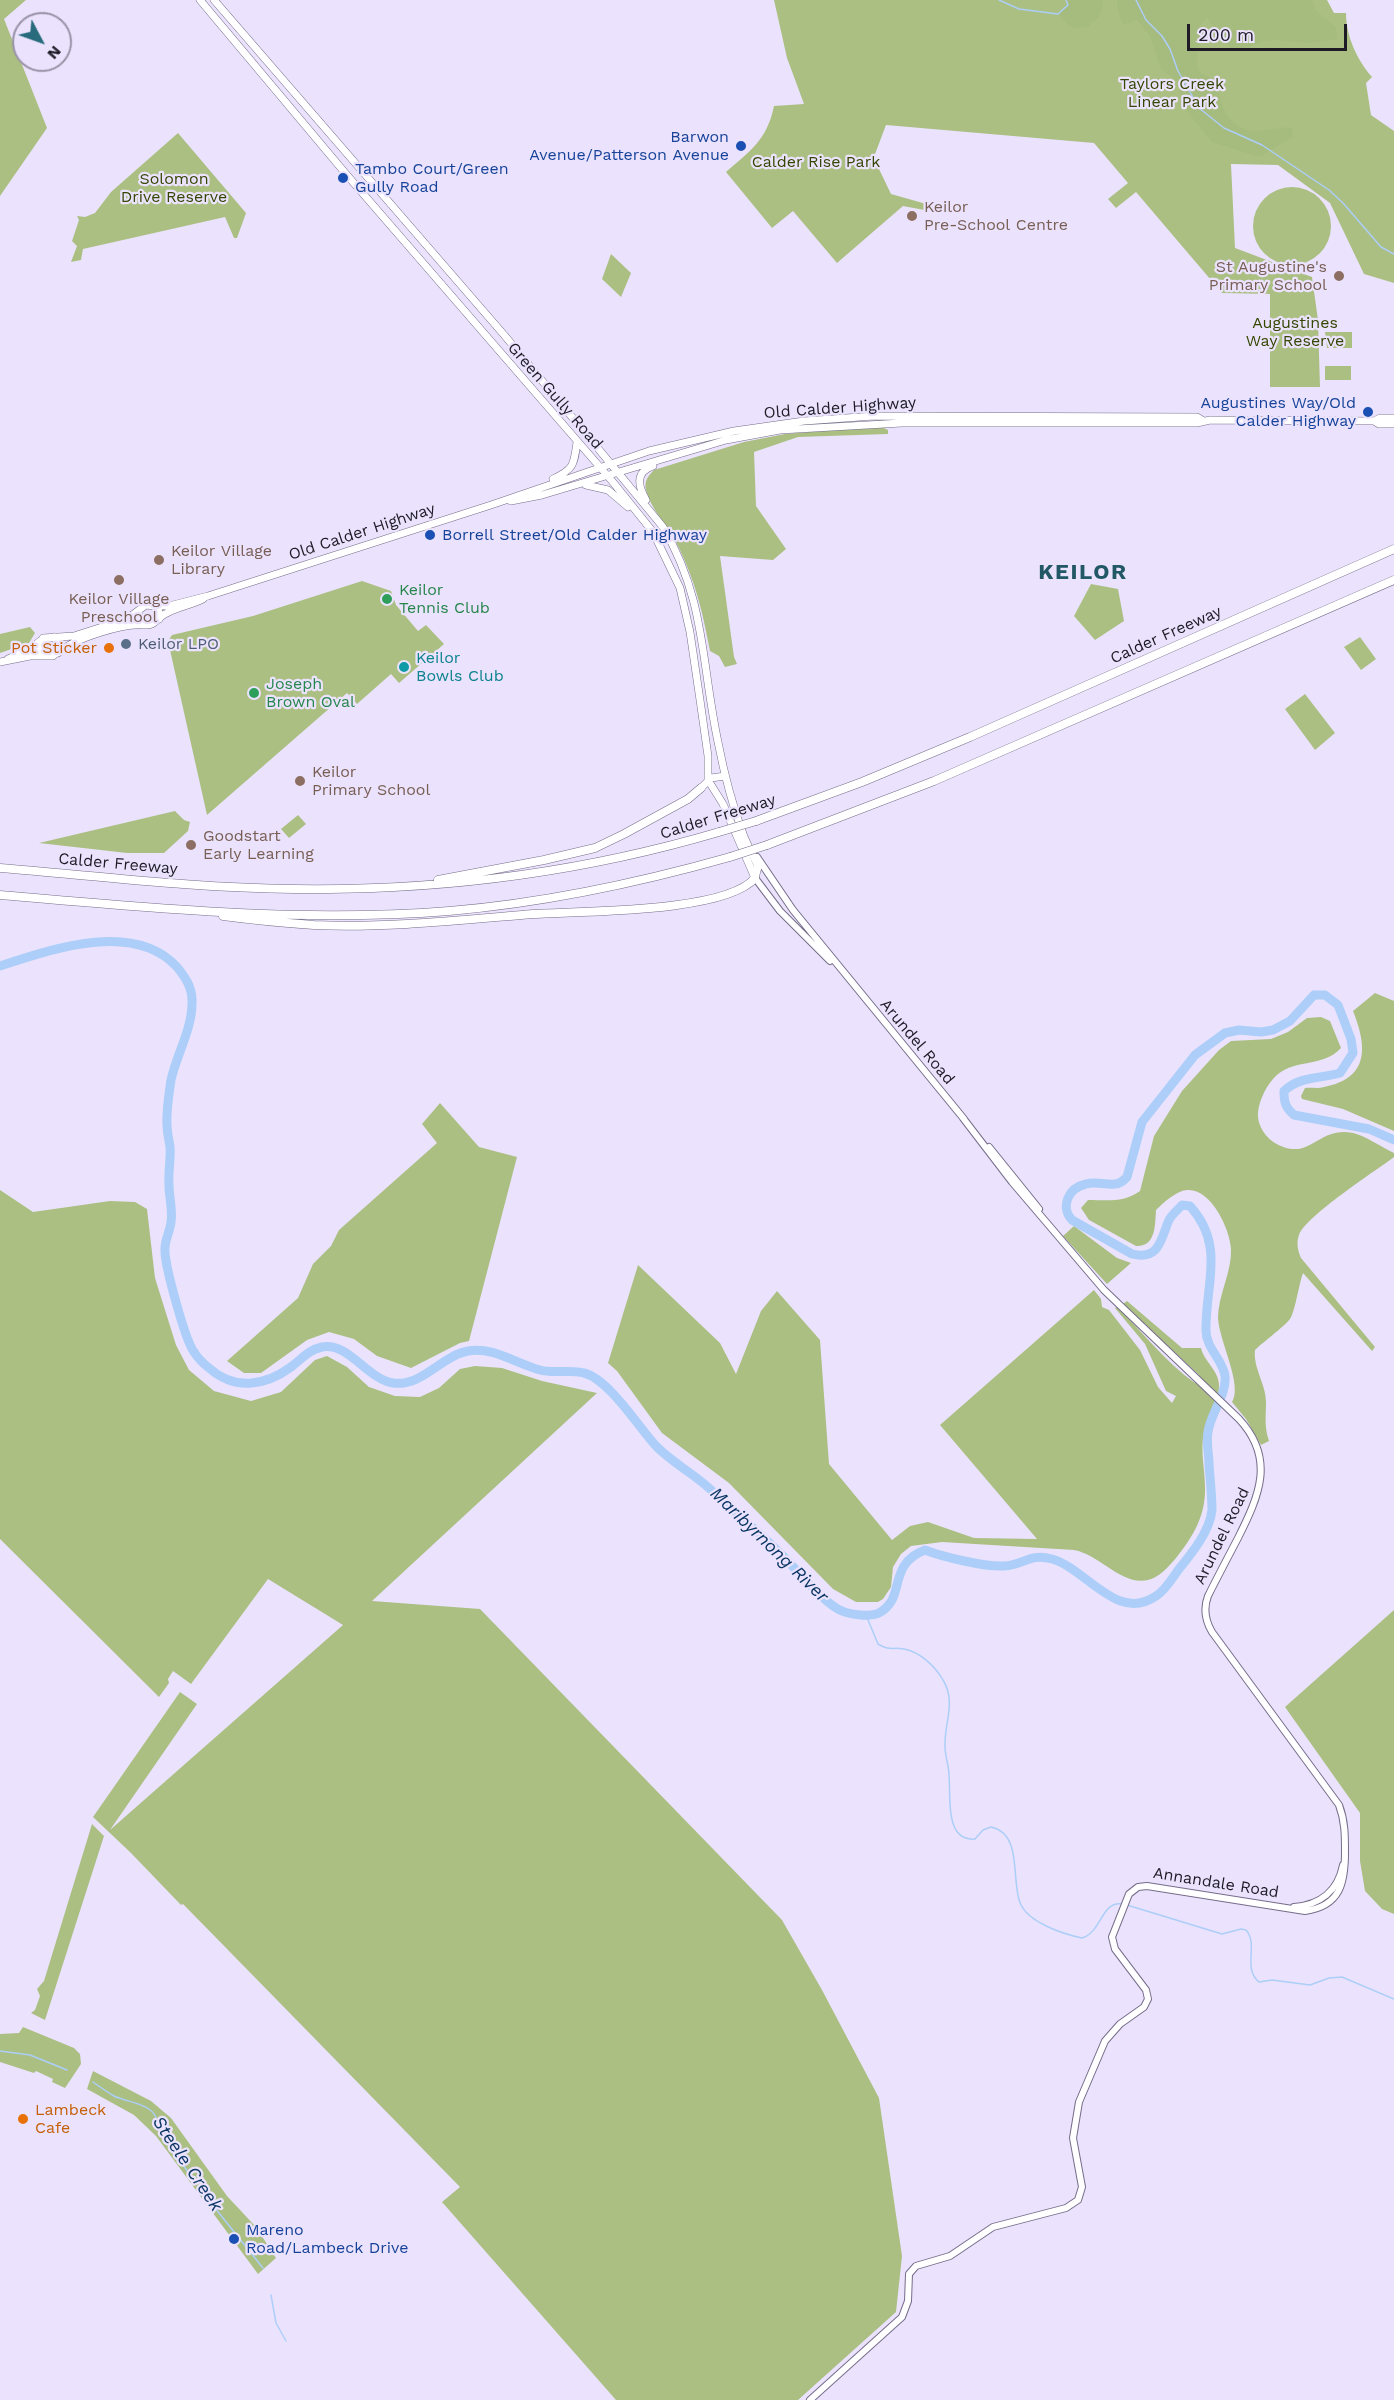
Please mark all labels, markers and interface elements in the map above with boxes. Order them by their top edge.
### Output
north arrow [12,12,72,72]
scale bar [1190,12,1350,50]
text: 200 m [1198,24,1254,45]
text: N [43,42,66,64]
park label: Taylors Creek Linear Park [1120,74,1224,112]
place label: Barwon Avenue/Patterson Avenue [529,127,729,165]
marker: Barwon Avenue/Patterson Avenue [734,139,748,153]
park label: Calder Rise Park [752,152,880,172]
place label: Tambo Court/Green Gully Road [355,159,509,197]
park label: Solomon Drive Reserve [121,169,227,207]
marker: Tambo Court/Green Gully Road [336,171,350,185]
place label: Keilor Pre-School Centre [924,197,1068,235]
marker: Keilor Pre-School Centre [905,209,919,223]
place label: St Augustine's Primary School [1209,257,1327,295]
marker: St Augustine's Primary School [1332,269,1346,283]
park label: Augustines Way Reserve [1246,313,1344,351]
street label: Green Gully Road [503,339,607,453]
street label: Old Calder Highway [763,393,917,423]
place label: Augustines Way/Old Calder Highway [1200,393,1356,431]
marker: Augustines Way/Old Calder Highway [1361,405,1375,419]
street label: Old Calder Highway [286,499,438,565]
place label: Borrell Street/Old Calder Highway [442,525,707,545]
marker: Borrell Street/Old Calder Highway [423,528,437,542]
place label: Keilor Village Library [171,541,272,579]
marker: Keilor Village Library [152,553,166,567]
district label: KEILOR [1038,560,1128,586]
marker: Keilor Village Preschool [112,573,126,587]
place label: Keilor Tennis Club [399,580,490,618]
place label: Keilor Village Preschool [68,589,170,627]
marker: Keilor Tennis Club [380,592,394,606]
street label: Calder Freeway [1107,602,1225,668]
place label: Keilor LPO [138,634,219,654]
marker: Keilor LPO [119,637,133,651]
place label: Pot Sticker [11,638,97,658]
marker: Pot Sticker [102,641,116,655]
place label: Keilor Bowls Club [416,648,504,686]
marker: Keilor Bowls Club [397,660,411,674]
place label: Joseph Brown Oval [266,674,355,712]
marker: Joseph Brown Oval [247,686,261,700]
place label: Keilor Primary School [312,762,430,800]
marker: Keilor Primary School [293,774,307,788]
street label: Calder Freeway [658,790,778,844]
place label: Goodstart Early Learning [203,826,314,864]
marker: Goodstart Early Learning [184,838,198,852]
street label: Calder Freeway [57,849,179,879]
street label: Arundel Road [876,995,958,1089]
water label: Maribyrnong River [705,1483,833,1607]
street label: Arundel Road [1190,1484,1254,1588]
street label: Annandale Road [1152,1864,1280,1902]
place label: Lambeck Cafe [35,2100,106,2138]
marker: Lambeck Cafe [16,2112,30,2126]
water label: Steele Creek [147,2112,227,2216]
place label: Mareno Road/Lambeck Drive [246,2220,408,2258]
marker: Mareno Road/Lambeck Drive [227,2232,241,2246]

